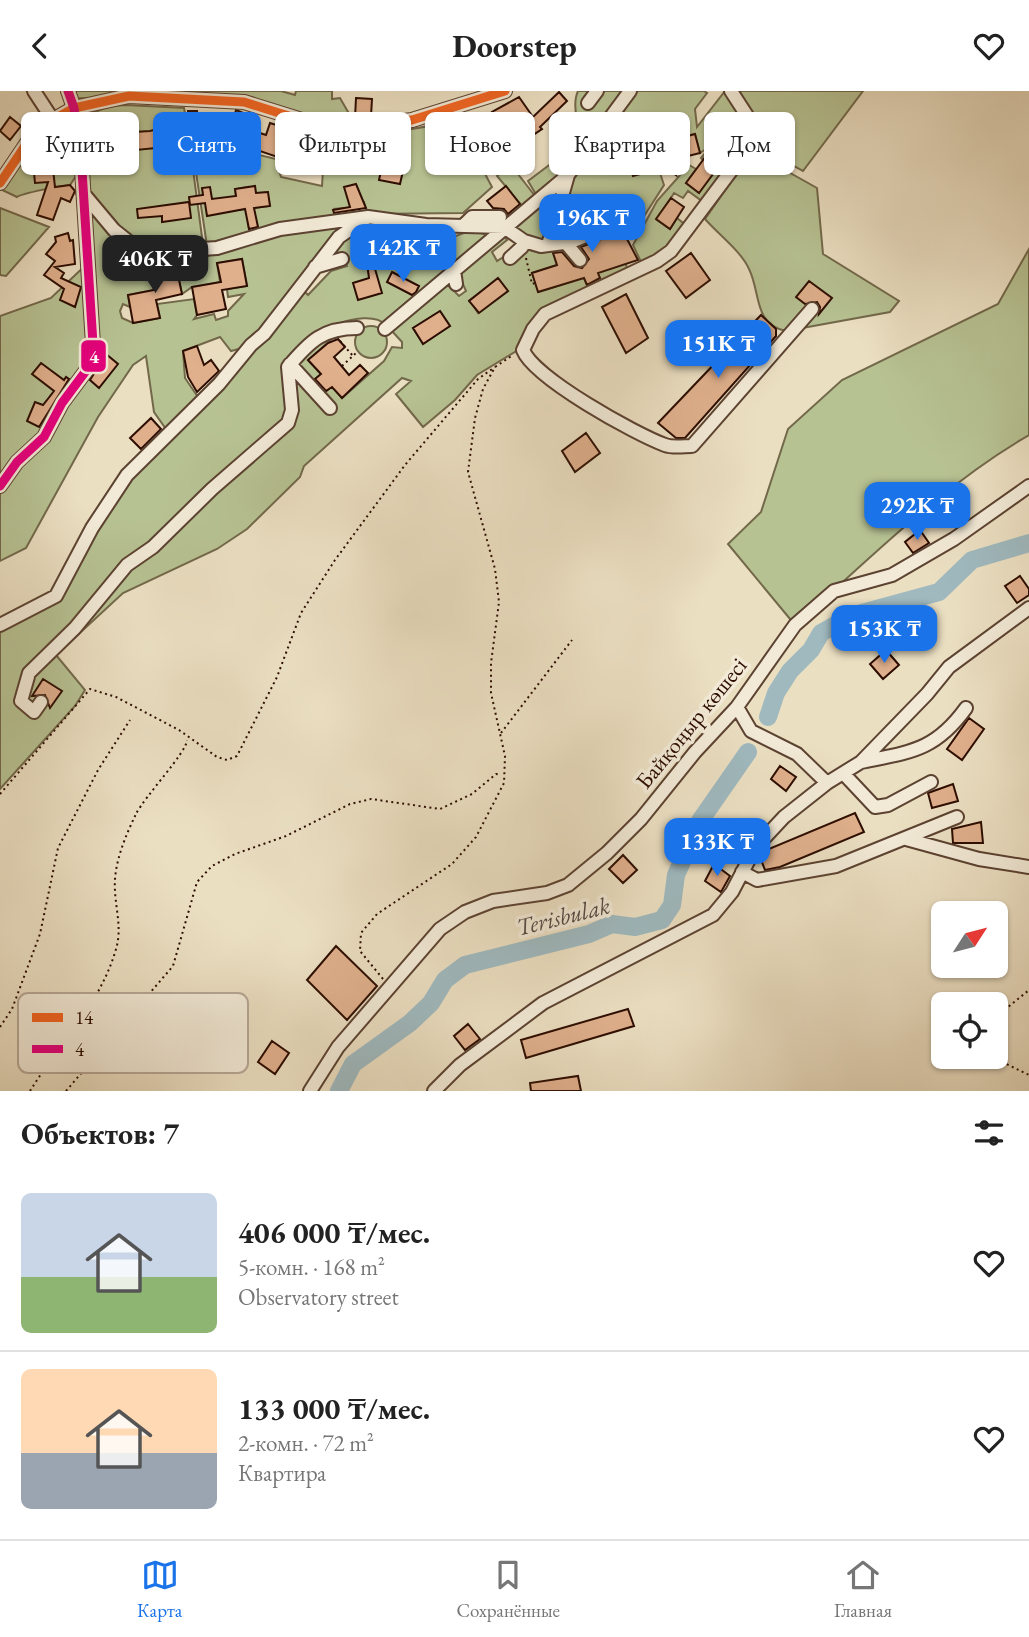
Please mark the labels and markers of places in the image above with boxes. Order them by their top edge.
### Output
pin: 196K ₸ [535,195,649,254]
pin: 142K ₸ [346,225,460,284]
pin: 406K ₸ [98,235,212,295]
pin: 151K ₸ [661,321,775,380]
pin: 292K ₸ [860,483,974,542]
pin: 153K ₸ [827,605,941,665]
pin: 133K ₸ [660,819,774,878]

